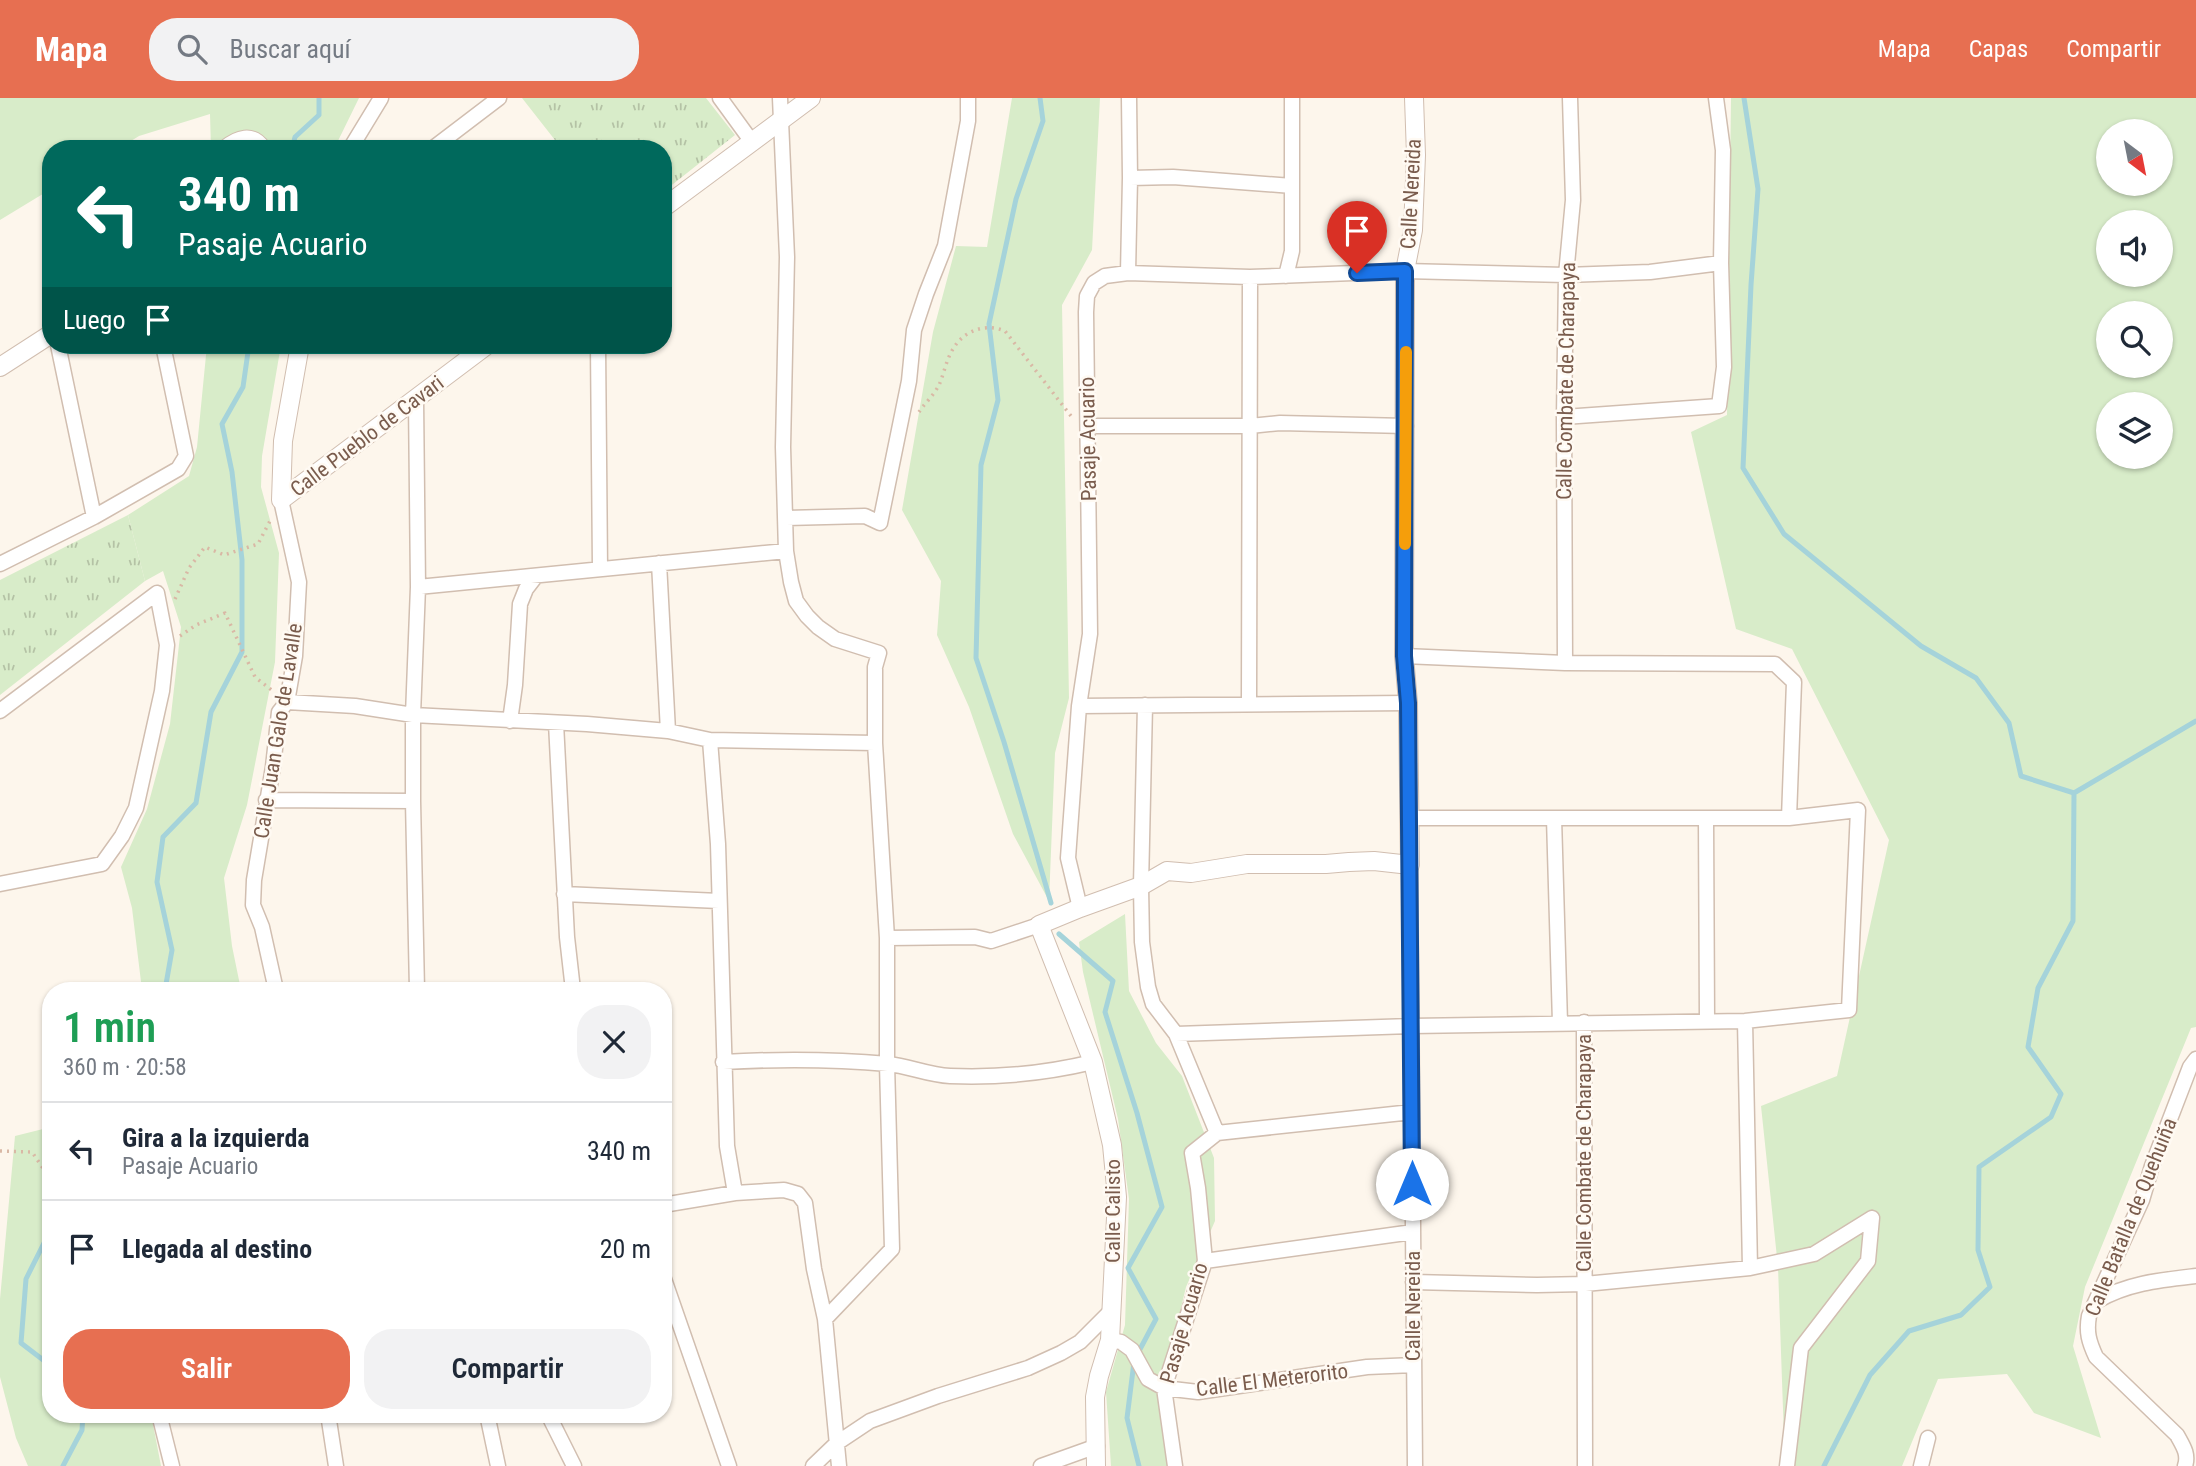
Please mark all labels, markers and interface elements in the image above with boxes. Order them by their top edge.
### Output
search box [149,18,639,81]
text: Mapa [35,30,107,69]
icon: search [173,30,211,68]
text: Buscar aquí [229,34,351,64]
text: Mapa [1878,35,1931,63]
text: Capas [1969,35,2028,63]
text: Compartir [2066,35,2161,63]
north arrow [2096,119,2174,196]
map controls [2096,119,2173,469]
street label: Calle Nereida [1396,138,1426,250]
text: 340 m [178,166,300,223]
icon: left [63,168,154,259]
pin [1327,201,1387,273]
button: sound [2096,210,2173,287]
icon: arrive [1338,212,1376,250]
text: Pasaje Acuario [178,225,368,263]
street label: Calle Combate de Charapaya [1552,262,1580,500]
icon: arrive [139,301,177,339]
button: search [2096,301,2173,378]
text: Luego [63,305,125,335]
street label: Calle Pueblo de Cavari [286,371,448,501]
street label: Pasaje Acuario [1075,377,1101,501]
button: layers [2096,392,2173,469]
street label: Calle Juan Galo de Lavalle [249,622,307,840]
text: 1 min [63,1003,156,1052]
button: close [577,1005,651,1079]
street label: Calle Combate de Charapaya [1572,1034,1596,1272]
text: 360 m · 20:58 [63,1054,187,1081]
street label: Calle Batalla de Quehuiña [2080,1114,2182,1320]
text: Gira a la izquierda [122,1123,310,1153]
icon: left [63,1132,101,1170]
text: 340 m [587,1136,651,1166]
position arrow [1375,1147,1449,1221]
text: Pasaje Acuario [122,1153,258,1180]
street label: Calle Calisto [1101,1159,1125,1263]
icon: arrive [63,1230,101,1268]
text: Llegada al destino [122,1234,312,1264]
text: 20 m [600,1234,651,1264]
street label: Calle Nereida [1401,1251,1425,1361]
street label: Pasaje Acuario [1155,1260,1213,1386]
button: Salir [63,1329,350,1409]
button: Compartir [364,1329,651,1409]
street label: Calle El Meterorito [1195,1359,1349,1401]

